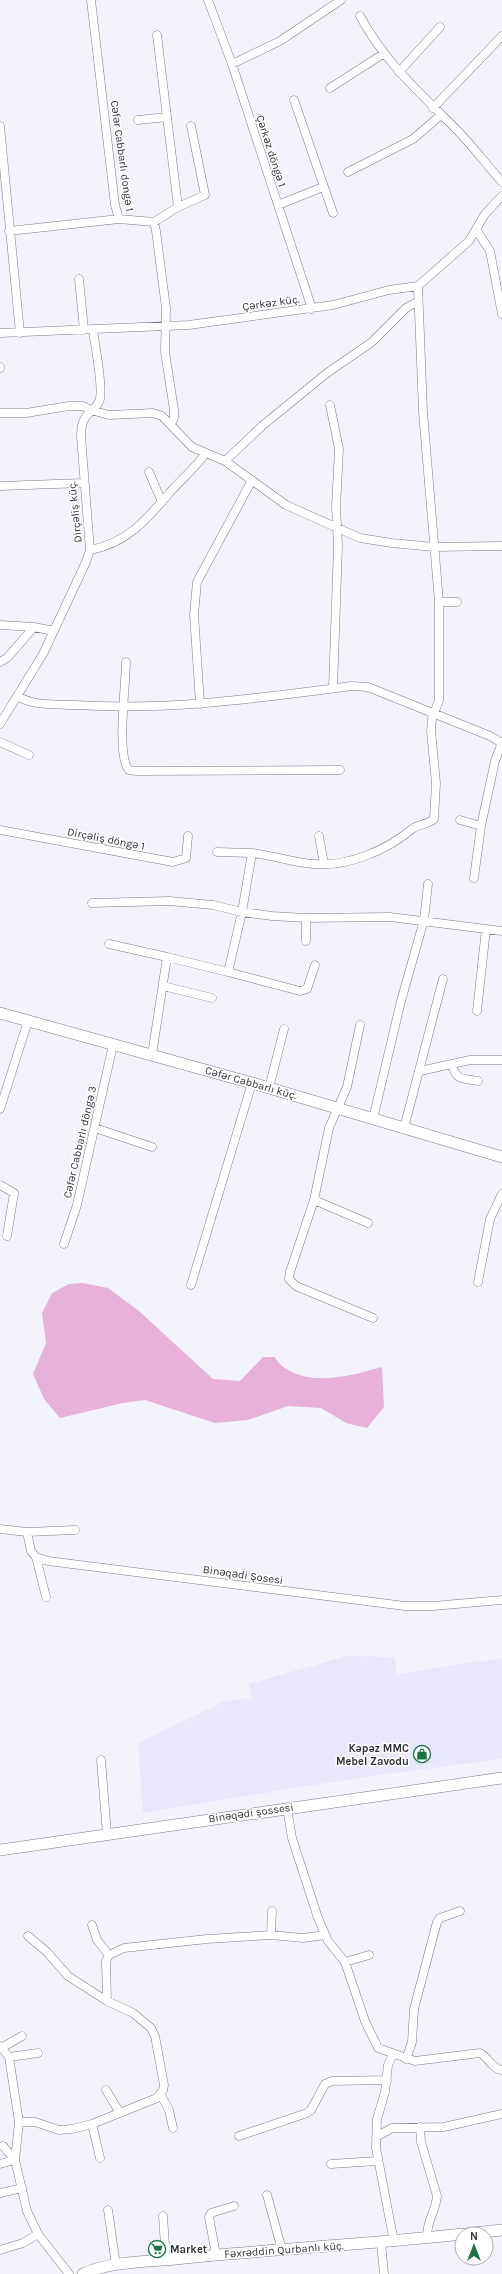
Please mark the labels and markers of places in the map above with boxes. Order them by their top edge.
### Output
place label: Kəpəz MMC Mebel Zavodu [336,1742,409,1768]
shop icon: Kəpəz MMC Mebel Zavodu [412,1744,432,1764]
supermarket icon: Market [147,2239,167,2259]
place label: Market [170,2243,208,2256]

